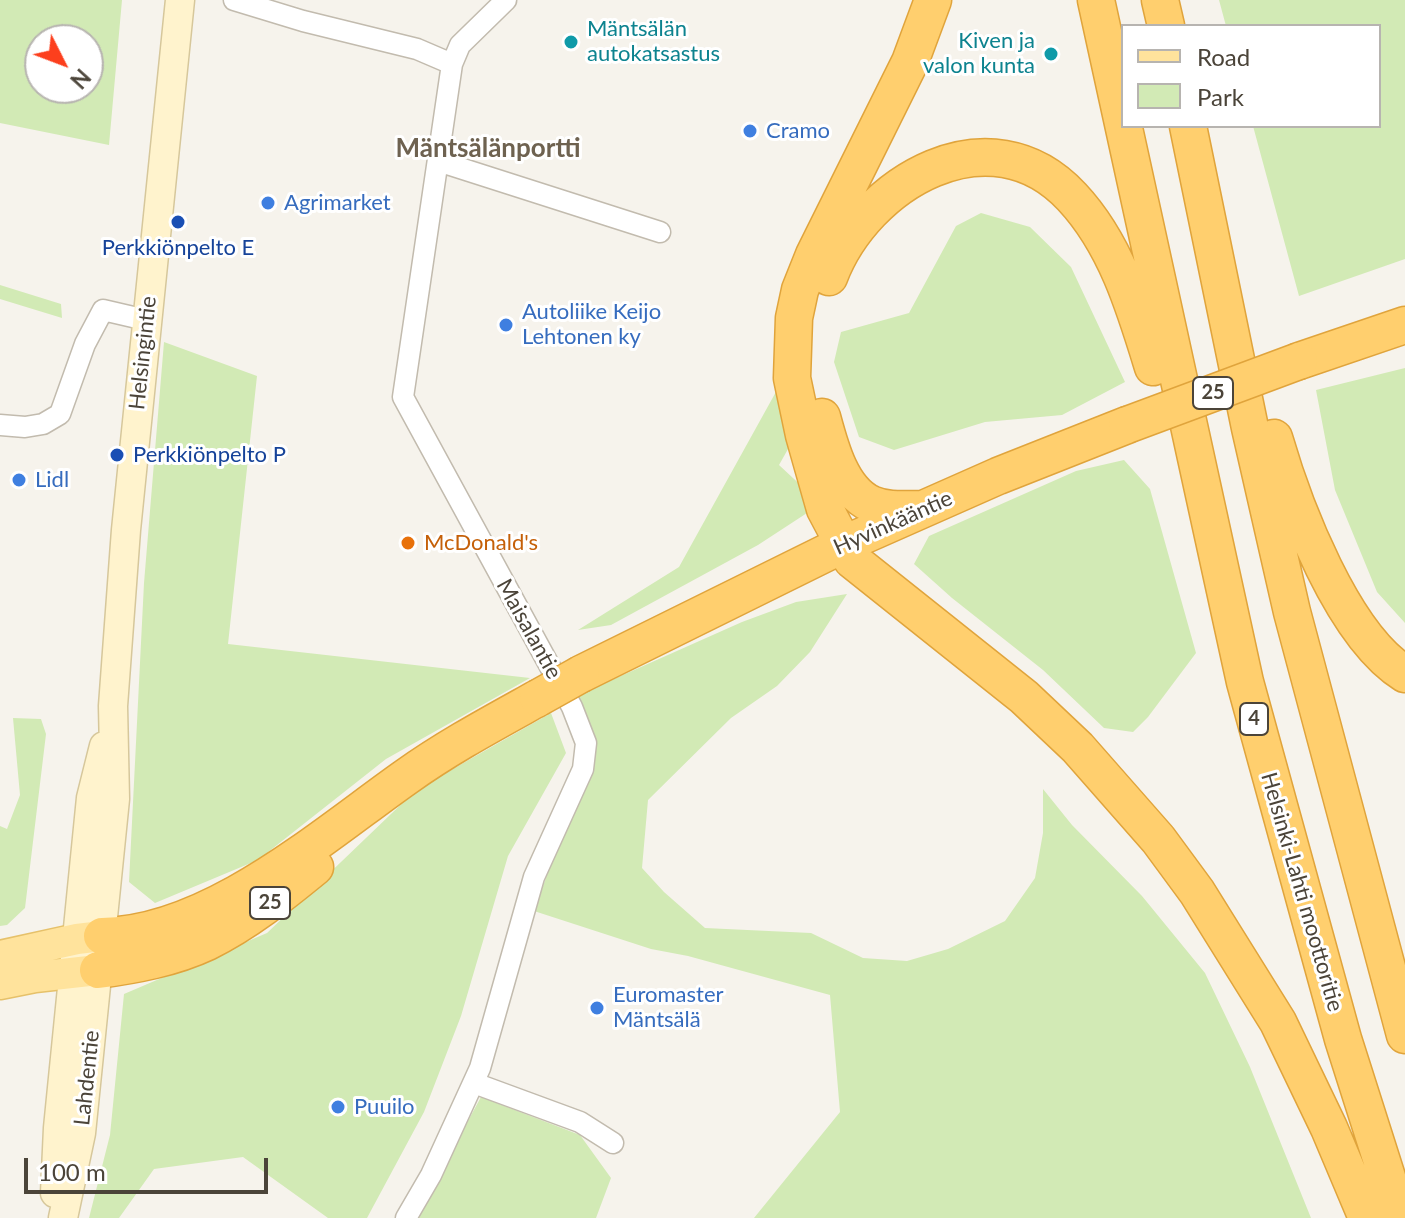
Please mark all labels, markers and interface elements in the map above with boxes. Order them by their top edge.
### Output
place label: Mäntsälän autokatsastus [587,16,720,68]
north arrow [24,24,104,104]
legend [1121,24,1381,128]
place label: Kiven ja valon kunta [923,28,1035,80]
marker: Mäntsälän autokatsastus [562,33,580,51]
text: Road [1197,42,1250,71]
marker: Kiven ja valon kunta [1042,45,1060,63]
text: N [65,64,96,94]
text: Park [1197,82,1244,111]
place label: Cramo [766,118,830,144]
marker: Cramo [741,122,759,140]
district label: Mäntsälänportti [395,133,581,165]
place label: Agrimarket [284,190,391,216]
marker: Agrimarket [259,194,277,212]
marker: Perkkiönpelto E [169,213,187,231]
place label: Perkkiönpelto E [102,235,254,261]
street label: Helsingintie [124,295,162,411]
place label: Autoliike Keijo Lehtonen ky [522,299,661,350]
marker: Autoliike Keijo Lehtonen ky [497,316,515,334]
road number: 25 [1193,377,1233,409]
place label: Perkkiönpelto P [133,442,286,468]
marker: Perkkiönpelto P [108,446,126,464]
place label: Lidl [35,467,69,493]
marker: Lidl [10,471,28,489]
street label: Hyvinkääntie [830,485,956,561]
place label: McDonald's [424,530,538,556]
marker: McDonald's [399,534,417,552]
street label: Maisalantie [491,574,567,684]
road number: 4 [1240,703,1268,735]
street label: Helsinki-Lahti moottoritie [1255,770,1349,1014]
road number: 25 [250,887,290,919]
place label: Euromaster Mäntsälä [613,982,724,1034]
marker: Euromaster Mäntsälä [588,999,606,1017]
street label: Lahdentie [69,1029,105,1127]
place label: Puuilo [354,1094,415,1120]
marker: Puuilo [329,1098,347,1116]
scale bar [28,1142,272,1192]
text: 100 m [38,1157,106,1186]

